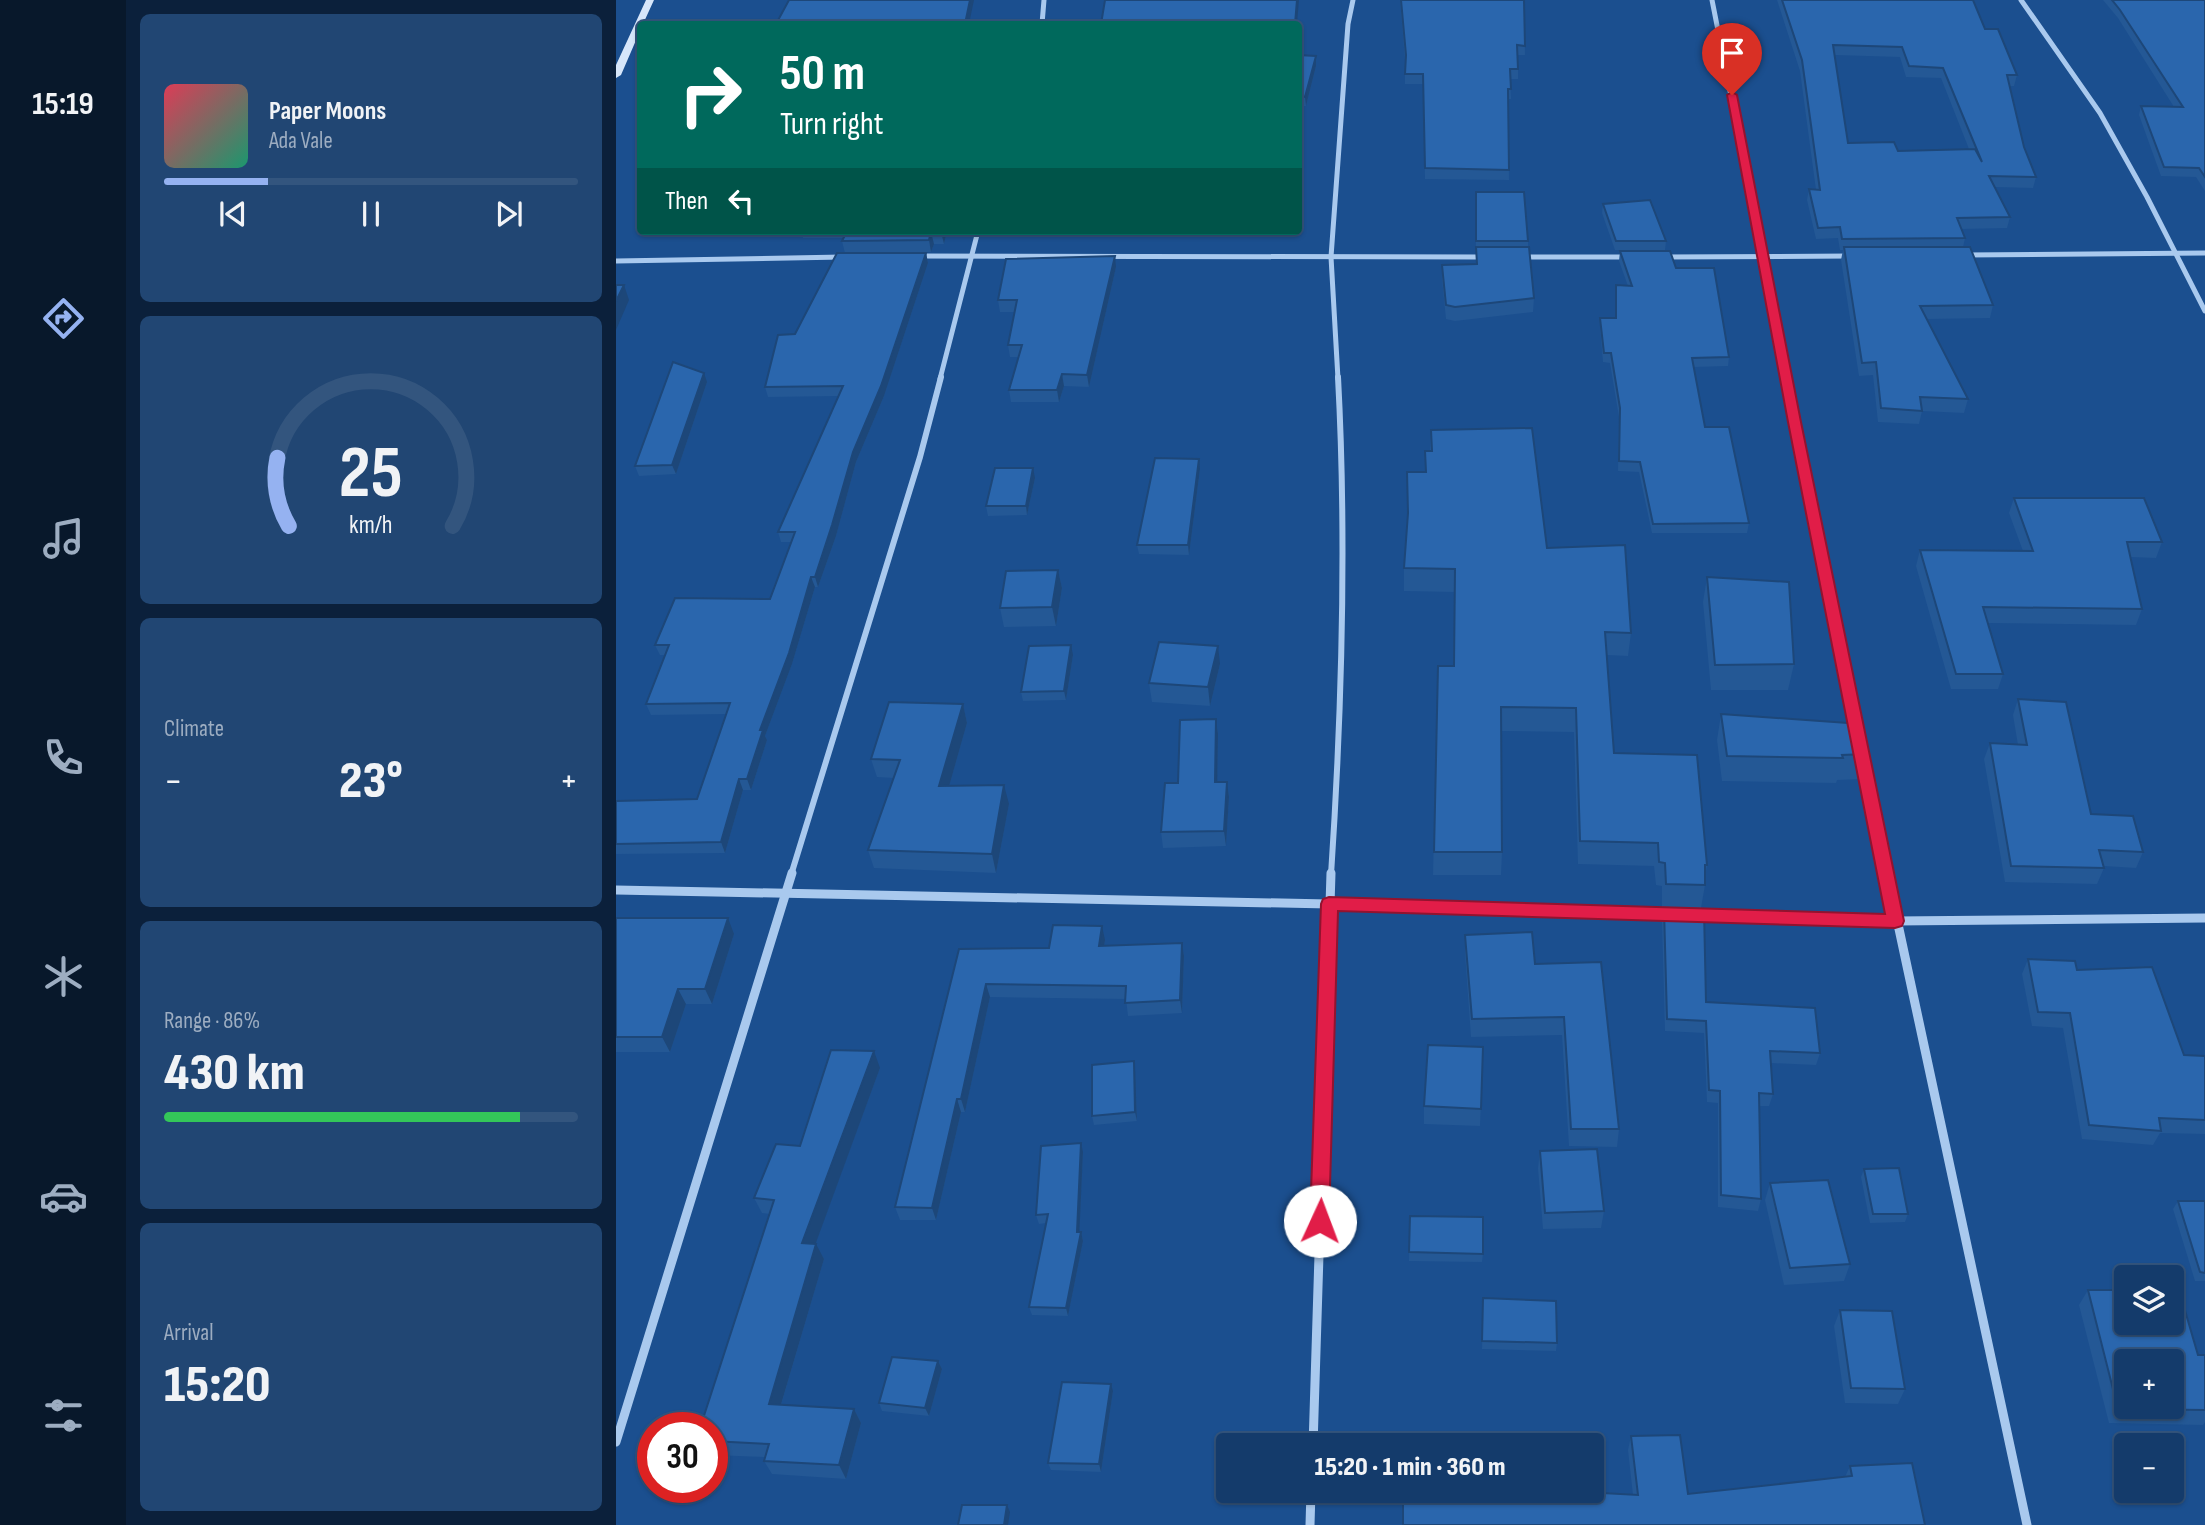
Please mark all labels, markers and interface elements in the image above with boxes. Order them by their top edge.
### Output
pin [1702,23,1762,95]
icon: arrive [1713,34,1751,72]
text: 50 m [780,45,865,104]
icon: right [665,49,756,140]
text: 15:19 [32,85,94,124]
text: Paper Moons [269,96,386,127]
text: Turn right [780,105,884,144]
text: Ada Vale [269,127,333,155]
icon: left [722,182,760,220]
text: Then [665,186,708,217]
icon: previous [214,195,252,233]
icon: pause [352,195,390,233]
icon: next [490,195,528,233]
icon: directions [39,294,88,343]
text: 25 [339,431,403,519]
text: km/h [349,510,393,541]
icon: music [39,514,88,563]
text: Climate [164,715,224,743]
icon: phone [39,733,88,782]
text: 23° [339,750,403,813]
text: − [164,759,183,804]
text: + [559,759,578,804]
icon: climate [39,952,88,1001]
text: Range · 86% [164,1007,260,1035]
text: 430 km [164,1042,305,1105]
icon: car [39,1172,88,1221]
position arrow [1283,1184,1357,1258]
map controls [2114,1265,2184,1503]
button: layers [2114,1265,2184,1335]
text: Arrival [164,1319,213,1347]
button: + [2114,1349,2184,1419]
text: 15:20 [164,1354,270,1417]
icon: filters [39,1391,88,1440]
speed limit sign: 30 [637,1412,728,1503]
button: − [2114,1433,2184,1503]
text: 15:20 · 1 min · 360 m [1315,1452,1505,1483]

